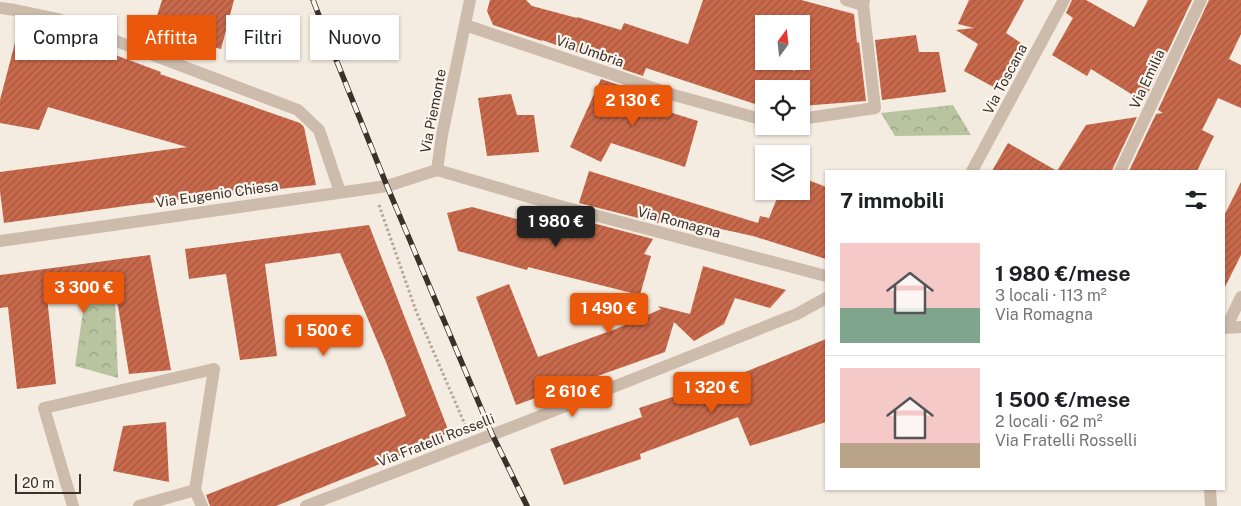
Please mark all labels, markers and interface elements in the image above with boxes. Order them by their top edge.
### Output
chip: Compra [15,15,117,60]
chip: Affitta [127,15,216,60]
chip: Filtri [226,15,300,60]
chip: Nuovo [310,15,399,60]
north arrow [755,15,810,70]
map controls [755,15,810,200]
street label: Via Umbria [554,32,626,70]
street label: Via Toscana [980,41,1030,117]
street label: Via Emilia [1126,47,1168,111]
street label: Via Piemonte [417,68,449,154]
button: locate [755,80,810,135]
pin: 2 130 € [587,84,679,127]
text: 2 130 € [605,91,661,110]
button: layers [755,145,810,200]
street label: Via Eugenio Chiesa [155,177,279,211]
icon: filters [1182,186,1210,214]
text: 7 immobili [840,188,944,213]
street label: Via Romagna [636,203,722,241]
pin: 1 980 € [510,206,602,248]
text: 1 980 € [528,212,584,231]
text: 1 980 €/mese [995,261,1131,286]
icon: home [880,263,940,323]
pin: 3 300 € [38,272,130,314]
text: 3 300 € [54,278,114,297]
text: 3 locali · 113 m² [995,286,1107,305]
pin: 1 490 € [563,292,655,335]
text: 1 490 € [581,299,637,318]
text: Via Romagna [995,305,1093,324]
pin: 1 500 € [278,314,370,357]
text: 1 500 € [296,321,352,340]
pin: 1 320 € [666,372,758,414]
pin: 2 610 € [527,376,619,418]
text: 1 320 € [684,378,740,397]
text: 2 610 € [545,382,601,401]
text: 1 500 €/mese [995,387,1130,412]
icon: home [880,388,940,448]
street label: Via Fratelli Rosselli [375,410,497,470]
text: 2 locali · 62 m² [995,412,1103,431]
text: Via Fratelli Rosselli [995,431,1137,450]
scale bar [15,471,81,494]
text: 20 m [22,475,54,491]

